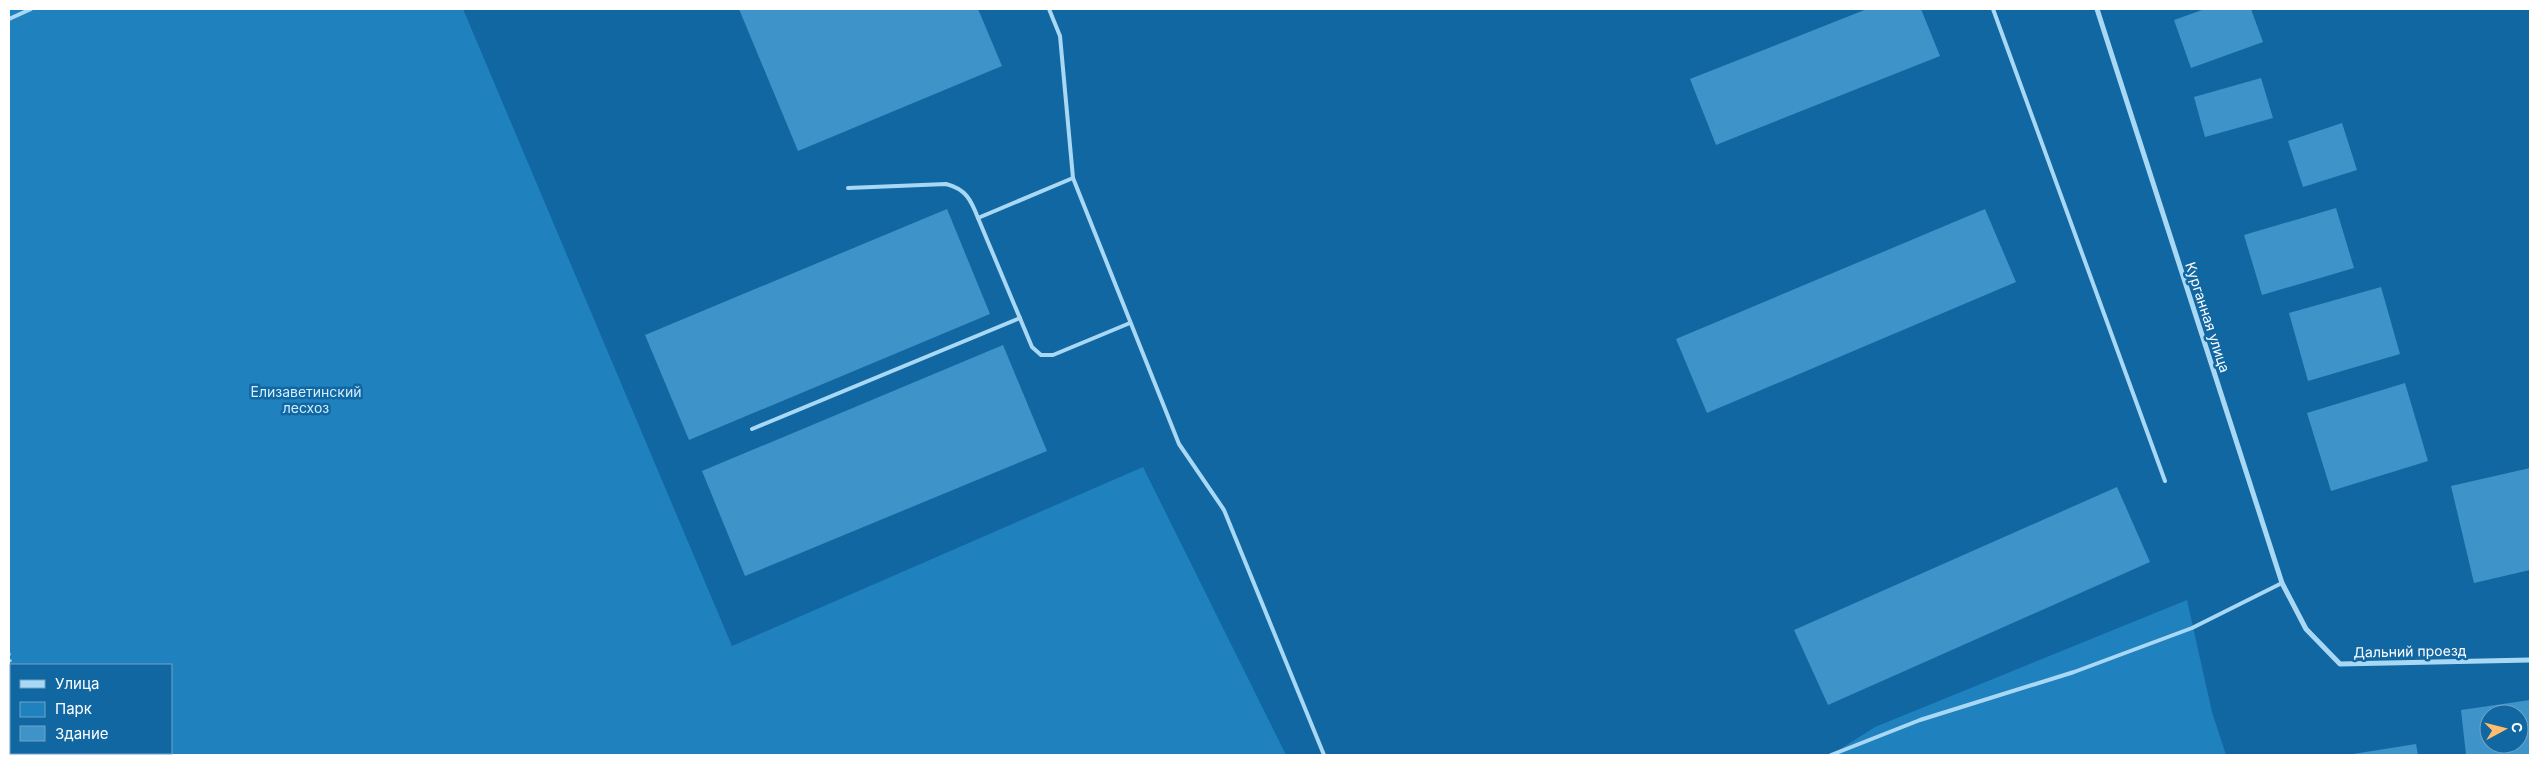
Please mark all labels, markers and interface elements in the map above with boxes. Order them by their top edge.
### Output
street label: Курганная улица [2182,260,2234,374]
park label: Елизаветинский лесхоз [250,383,362,416]
street label: Дальний проезд [2353,642,2467,660]
legend [10,664,172,754]
text: Улица [55,674,99,693]
text: Парк [55,699,92,718]
north arrow [2479,704,2529,754]
text: С [2508,721,2526,734]
text: Здание [55,724,109,743]

